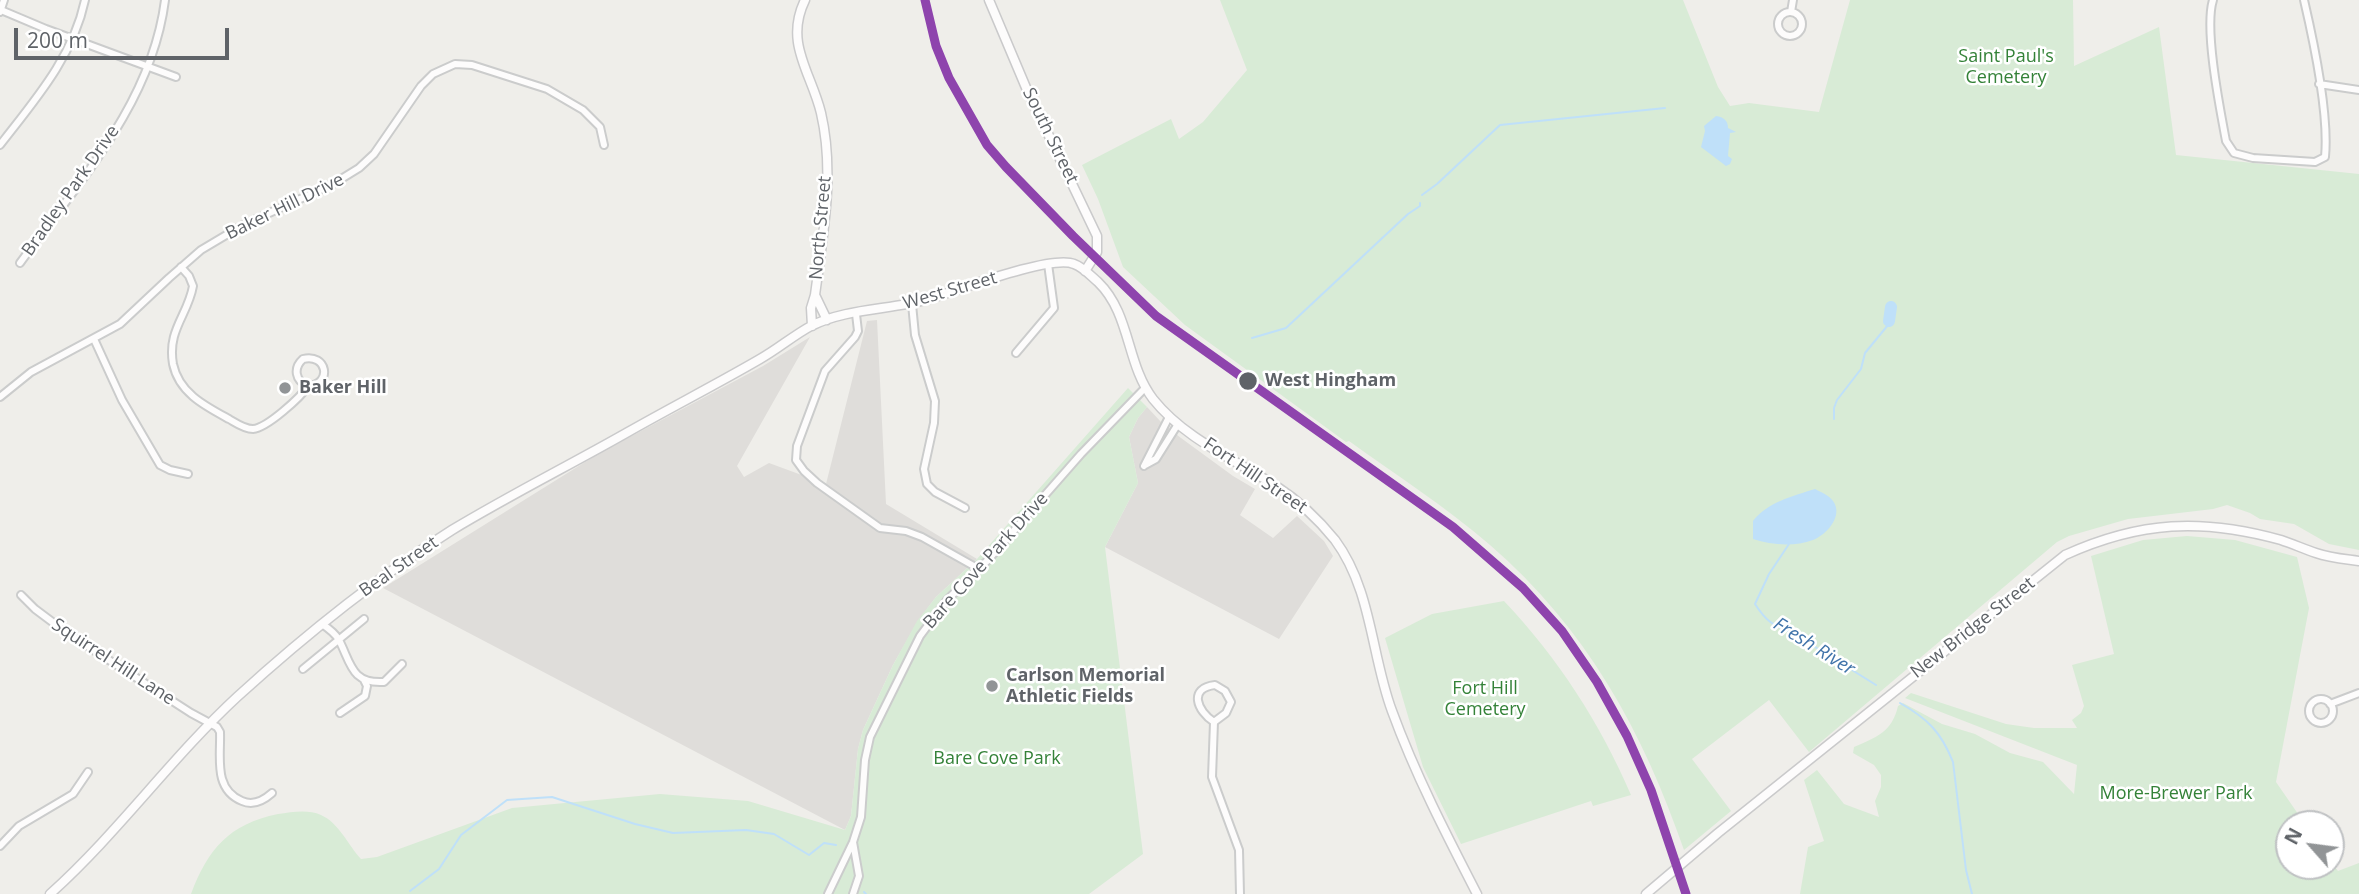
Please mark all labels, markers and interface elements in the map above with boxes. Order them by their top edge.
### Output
scale bar [18,14,233,58]
text: 200 m [27,26,88,54]
park label: Saint Paul's Cemetery [1958,46,2054,88]
street label: South Street [1017,84,1083,188]
street label: Bradley Park Drive [18,121,124,261]
street label: Baker Hill Drive [222,169,348,245]
street label: North Street [806,175,836,281]
street label: West Street [901,267,999,315]
marker: West Hingham [1237,370,1259,392]
place label: West Hingham [1265,370,1396,392]
place label: Baker Hill [299,377,387,399]
marker: Baker Hill [277,380,293,396]
street label: Fort Hill Street [1199,433,1311,519]
street label: Bare Cove Park Drive [919,488,1053,634]
street label: Beal Street [355,532,443,602]
street label: New Bridge Street [1907,573,2039,683]
water label: Fresh River [1769,613,1859,681]
street label: Squirrel Hill Lane [47,614,179,710]
place label: Carlson Memorial Athletic Fields [1006,665,1165,708]
marker: Carlson Memorial Athletic Fields [984,678,1000,694]
park label: Fort Hill Cemetery [1444,678,1526,720]
park label: Bare Cove Park [933,748,1061,770]
park label: More-Brewer Park [2099,783,2253,805]
north arrow [2275,810,2345,880]
text: N [2278,823,2308,849]

